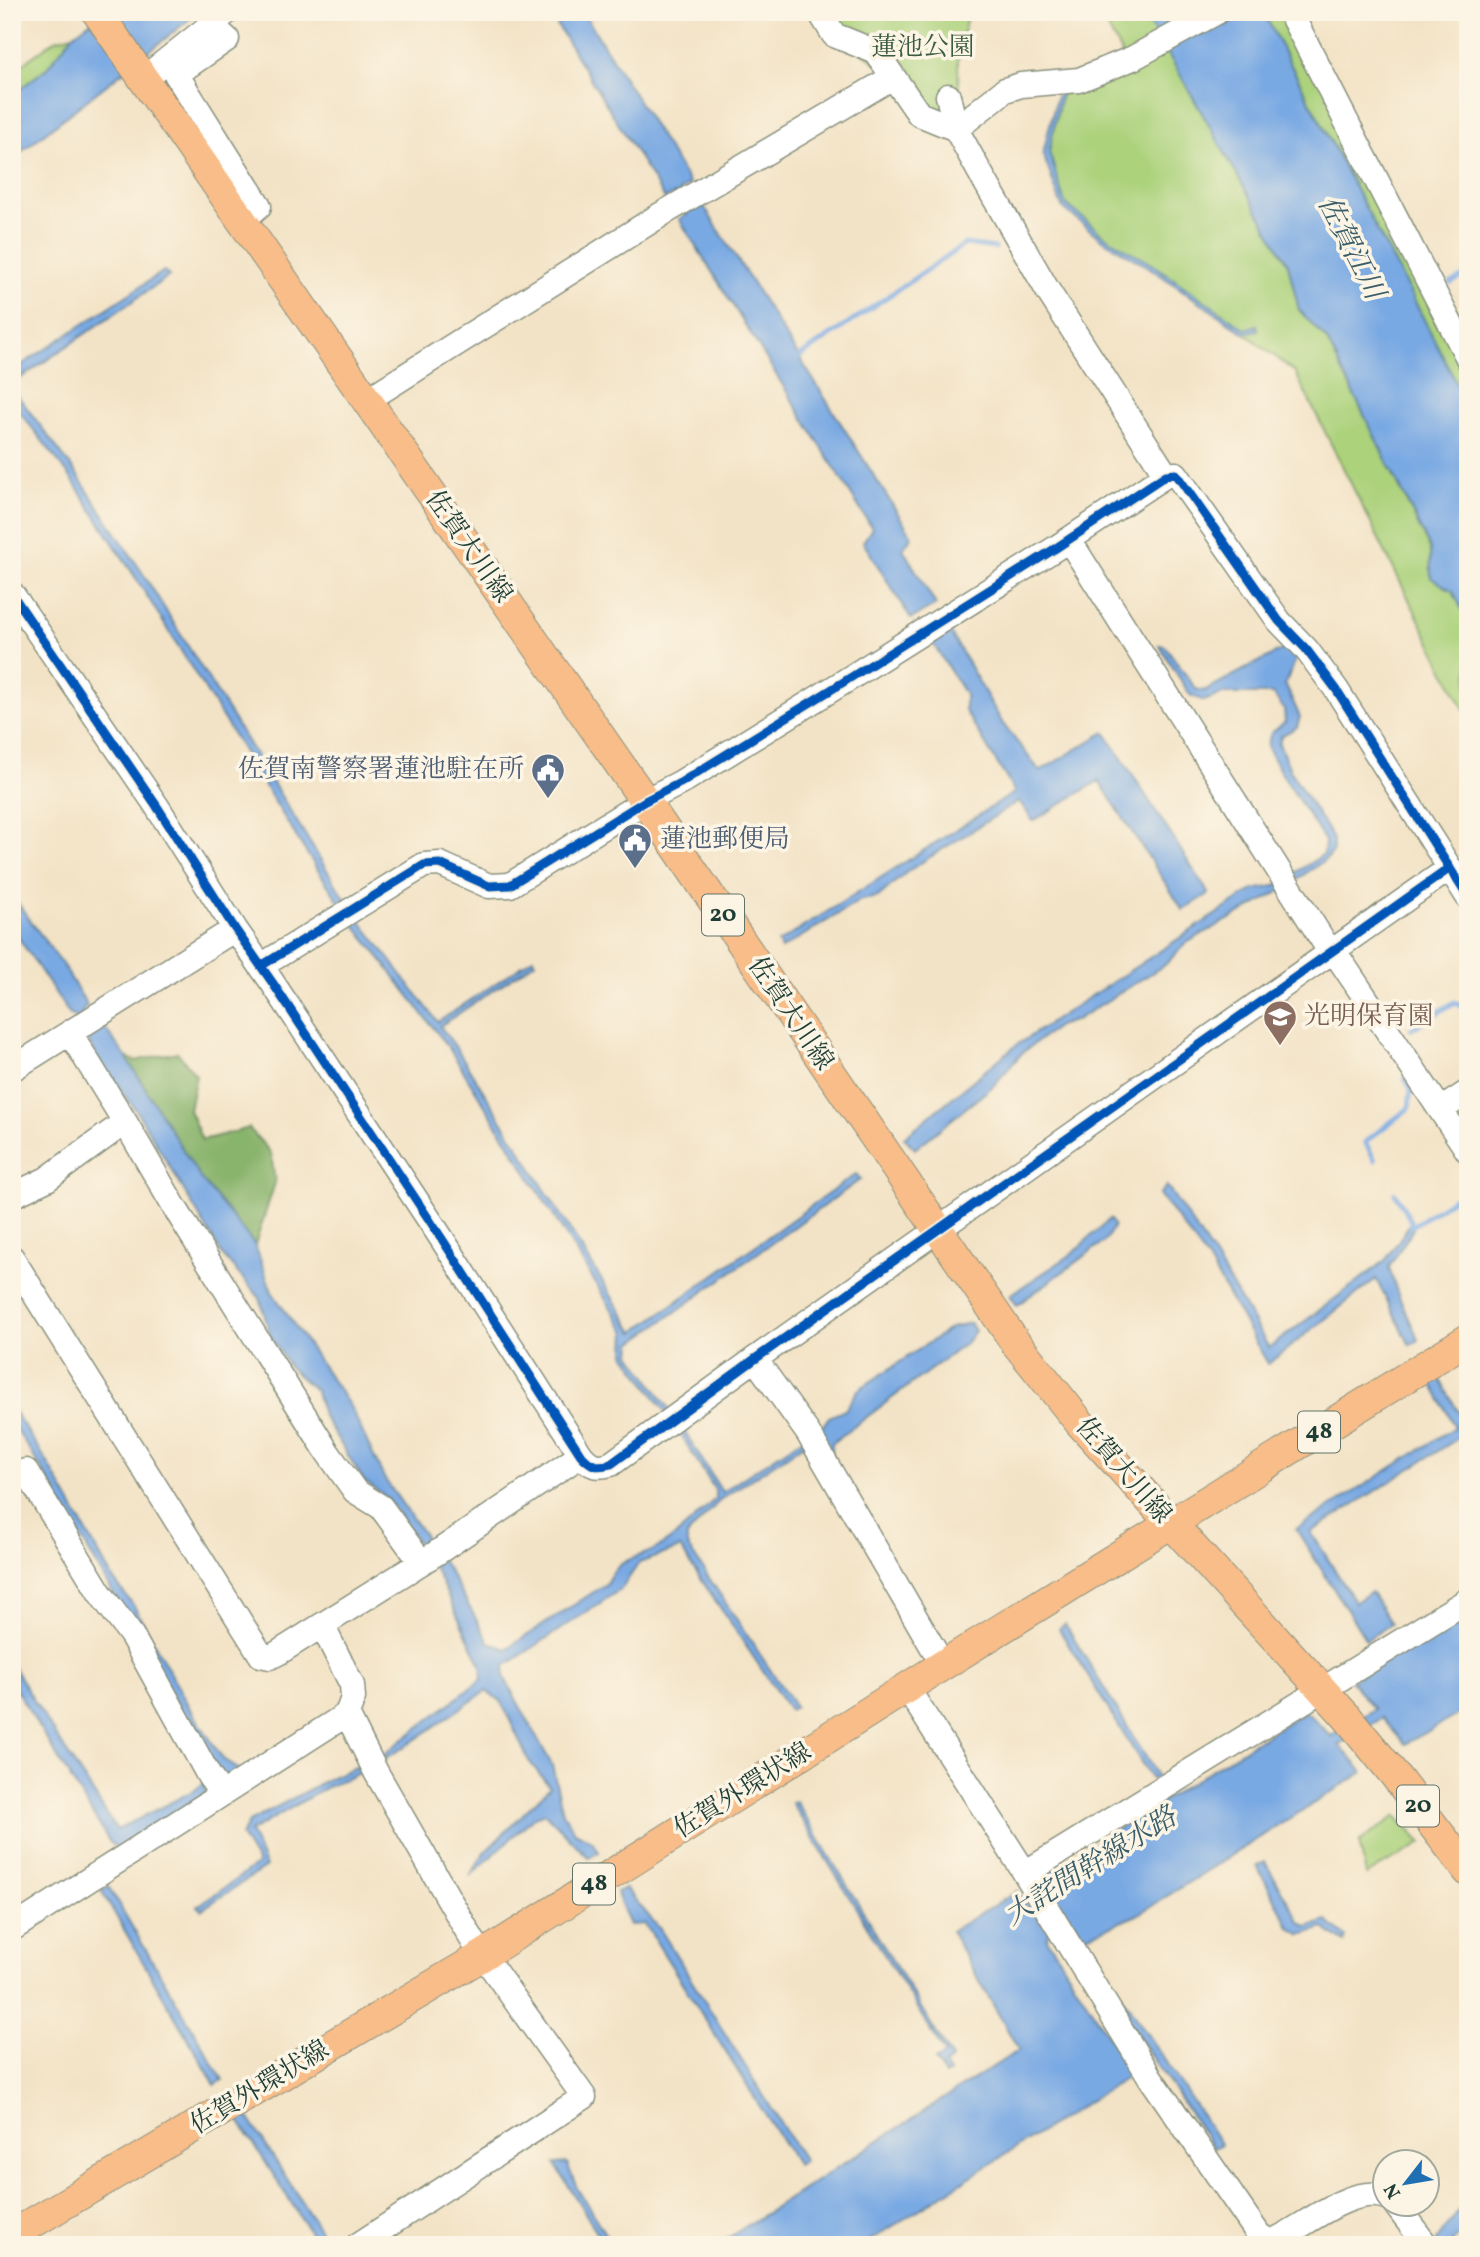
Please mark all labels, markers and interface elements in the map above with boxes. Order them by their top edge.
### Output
park label: 蓮池公園 [871,30,975,66]
water label: 佐賀江川 [1307,189,1394,309]
street label: 佐賀大川線 [416,483,520,611]
public building icon: 佐賀南警察署蓮池駐在所 [529,751,567,800]
place label: 佐賀南警察署蓮池駐在所 [238,752,524,788]
public building icon: 蓮池郵便局 [616,821,654,870]
place label: 蓮池郵便局 [660,822,790,858]
road number: 20 [702,894,744,936]
street label: 佐賀大川線 [739,950,841,1078]
school or university icon: 光明保育園 [1261,998,1299,1047]
place label: 光明保育園 [1304,999,1434,1035]
street label: 佐賀大川線 [1067,1410,1179,1532]
road number: 48 [1298,1412,1340,1452]
street label: 佐賀外環状線 [667,1734,819,1848]
road number: 20 [1397,1786,1439,1826]
water label: 大詫間幹線水路 [998,1797,1186,1935]
road number: 48 [573,1864,615,1905]
street label: 佐賀外環状線 [184,2032,336,2144]
north arrow [1372,2148,1442,2218]
text: N [1378,2178,1408,2203]

